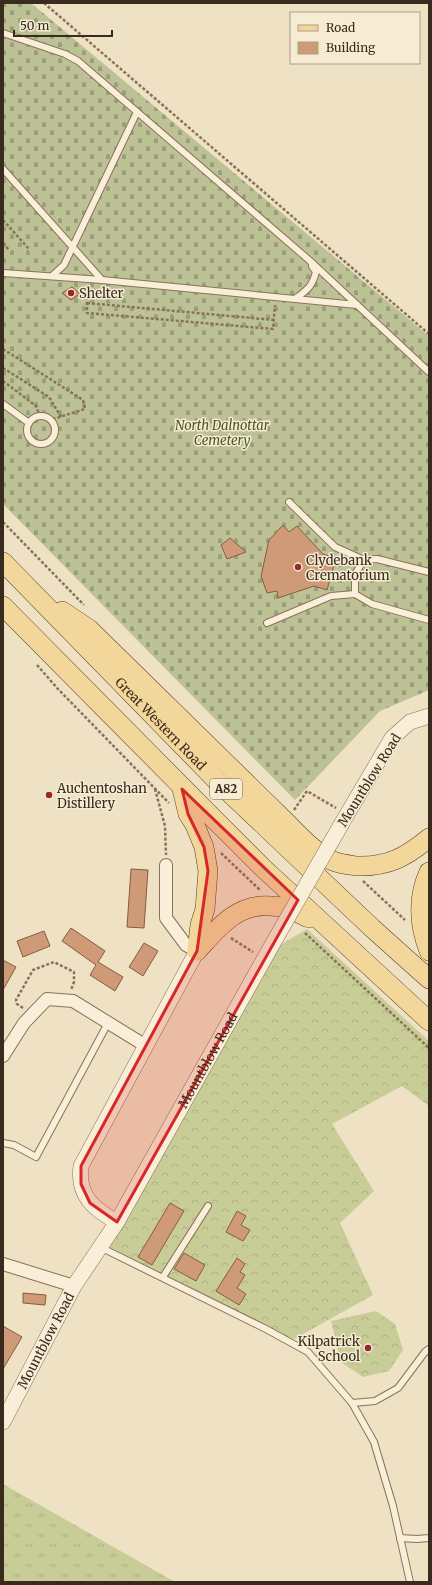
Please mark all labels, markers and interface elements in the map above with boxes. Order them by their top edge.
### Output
scale bar [14,12,112,38]
legend [290,12,420,64]
text: 50 m [20,18,49,33]
text: Road [326,20,355,35]
text: Building [326,40,376,55]
place label: Shelter [79,285,123,302]
marker: Shelter [66,288,76,298]
park label: North Dalnottar Cemetery [175,417,270,449]
place label: Clydebank Crematorium [306,552,390,584]
marker: Clydebank Crematorium [293,562,303,572]
street label: Great Western Road [112,674,210,774]
street label: Mountblow Road [334,730,405,830]
road number: A82 [210,779,242,799]
place label: Auchentoshan Distillery [56,780,147,812]
marker: Auchentoshan Distillery [44,790,54,800]
street label: Mountblow Road [175,1010,242,1111]
street label: Mountblow Road [14,1289,78,1392]
place label: Kilpatrick School [298,1333,361,1365]
marker: Kilpatrick School [363,1343,373,1353]

